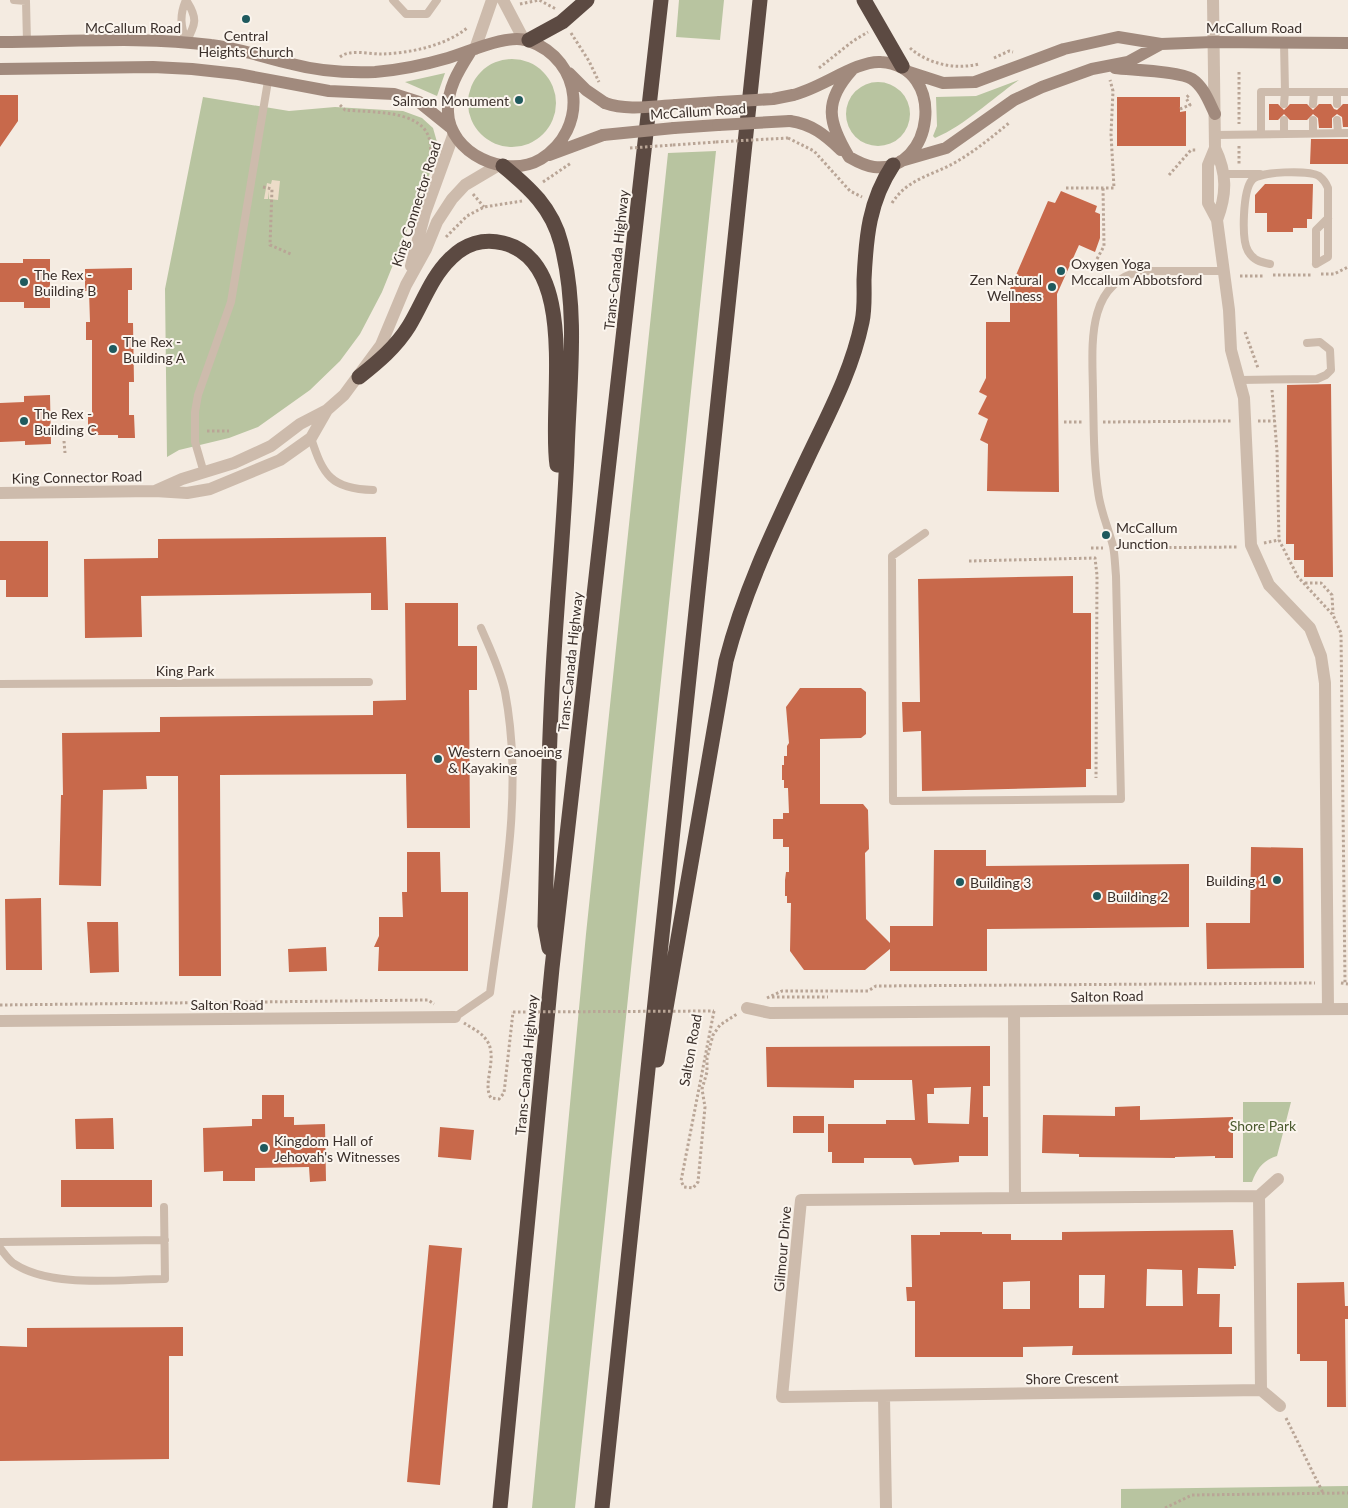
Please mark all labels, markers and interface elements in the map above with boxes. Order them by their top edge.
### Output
marker: Central Heights Church [240,13,252,25]
street label: McCallum Road [85,19,181,36]
street label: McCallum Road [1206,19,1302,36]
place label: Central Heights Church [198,27,294,60]
place label: Salmon Monument [392,92,509,109]
marker: Salmon Monument [513,94,525,106]
street label: McCallum Road [649,99,747,123]
street label: King Connector Road [388,139,444,269]
street label: Trans-Canada Highway [600,188,632,331]
place label: Oxygen Yoga Mccallum Abbotsford [1071,255,1202,288]
marker: Oxygen Yoga Mccallum Abbotsford [1055,265,1067,277]
place label: The Rex - Building B [34,266,96,299]
place label: Zen Natural Wellness [970,271,1042,304]
marker: The Rex - Building B [18,276,30,288]
marker: Zen Natural Wellness [1046,281,1058,293]
place label: The Rex - Building A [123,333,186,366]
marker: The Rex - Building A [107,343,119,355]
place label: The Rex - Building C [34,405,97,438]
marker: The Rex - Building C [18,415,30,427]
street label: King Connector Road [12,467,142,487]
place label: McCallum Junction [1116,519,1178,552]
marker: McCallum Junction [1100,529,1112,541]
street label: Trans-Canada Highway [554,590,586,733]
street label: King Park [156,662,215,679]
place label: Western Canoeing & Kayaking [448,743,562,776]
marker: Western Canoeing & Kayaking [432,753,444,765]
place label: Building 1 [1206,872,1267,889]
place label: Building 3 [970,874,1031,891]
marker: Building 1 [1271,874,1283,886]
marker: Building 3 [954,876,966,888]
place label: Building 2 [1107,888,1168,905]
marker: Building 2 [1091,890,1103,902]
street label: Salton Road [1070,987,1144,1005]
street label: Trans-Canada Highway [511,993,541,1136]
street label: Salton Road [190,996,264,1013]
street label: Salton Road [675,1013,705,1087]
park label: Shore Park [1230,1117,1297,1134]
place label: Kingdom Hall of Jehovah's Witnesses [274,1132,400,1165]
marker: Kingdom Hall of Jehovah's Witnesses [258,1142,270,1154]
street label: Gilmour Drive [770,1205,794,1293]
street label: Shore Crescent [1025,1369,1119,1387]

